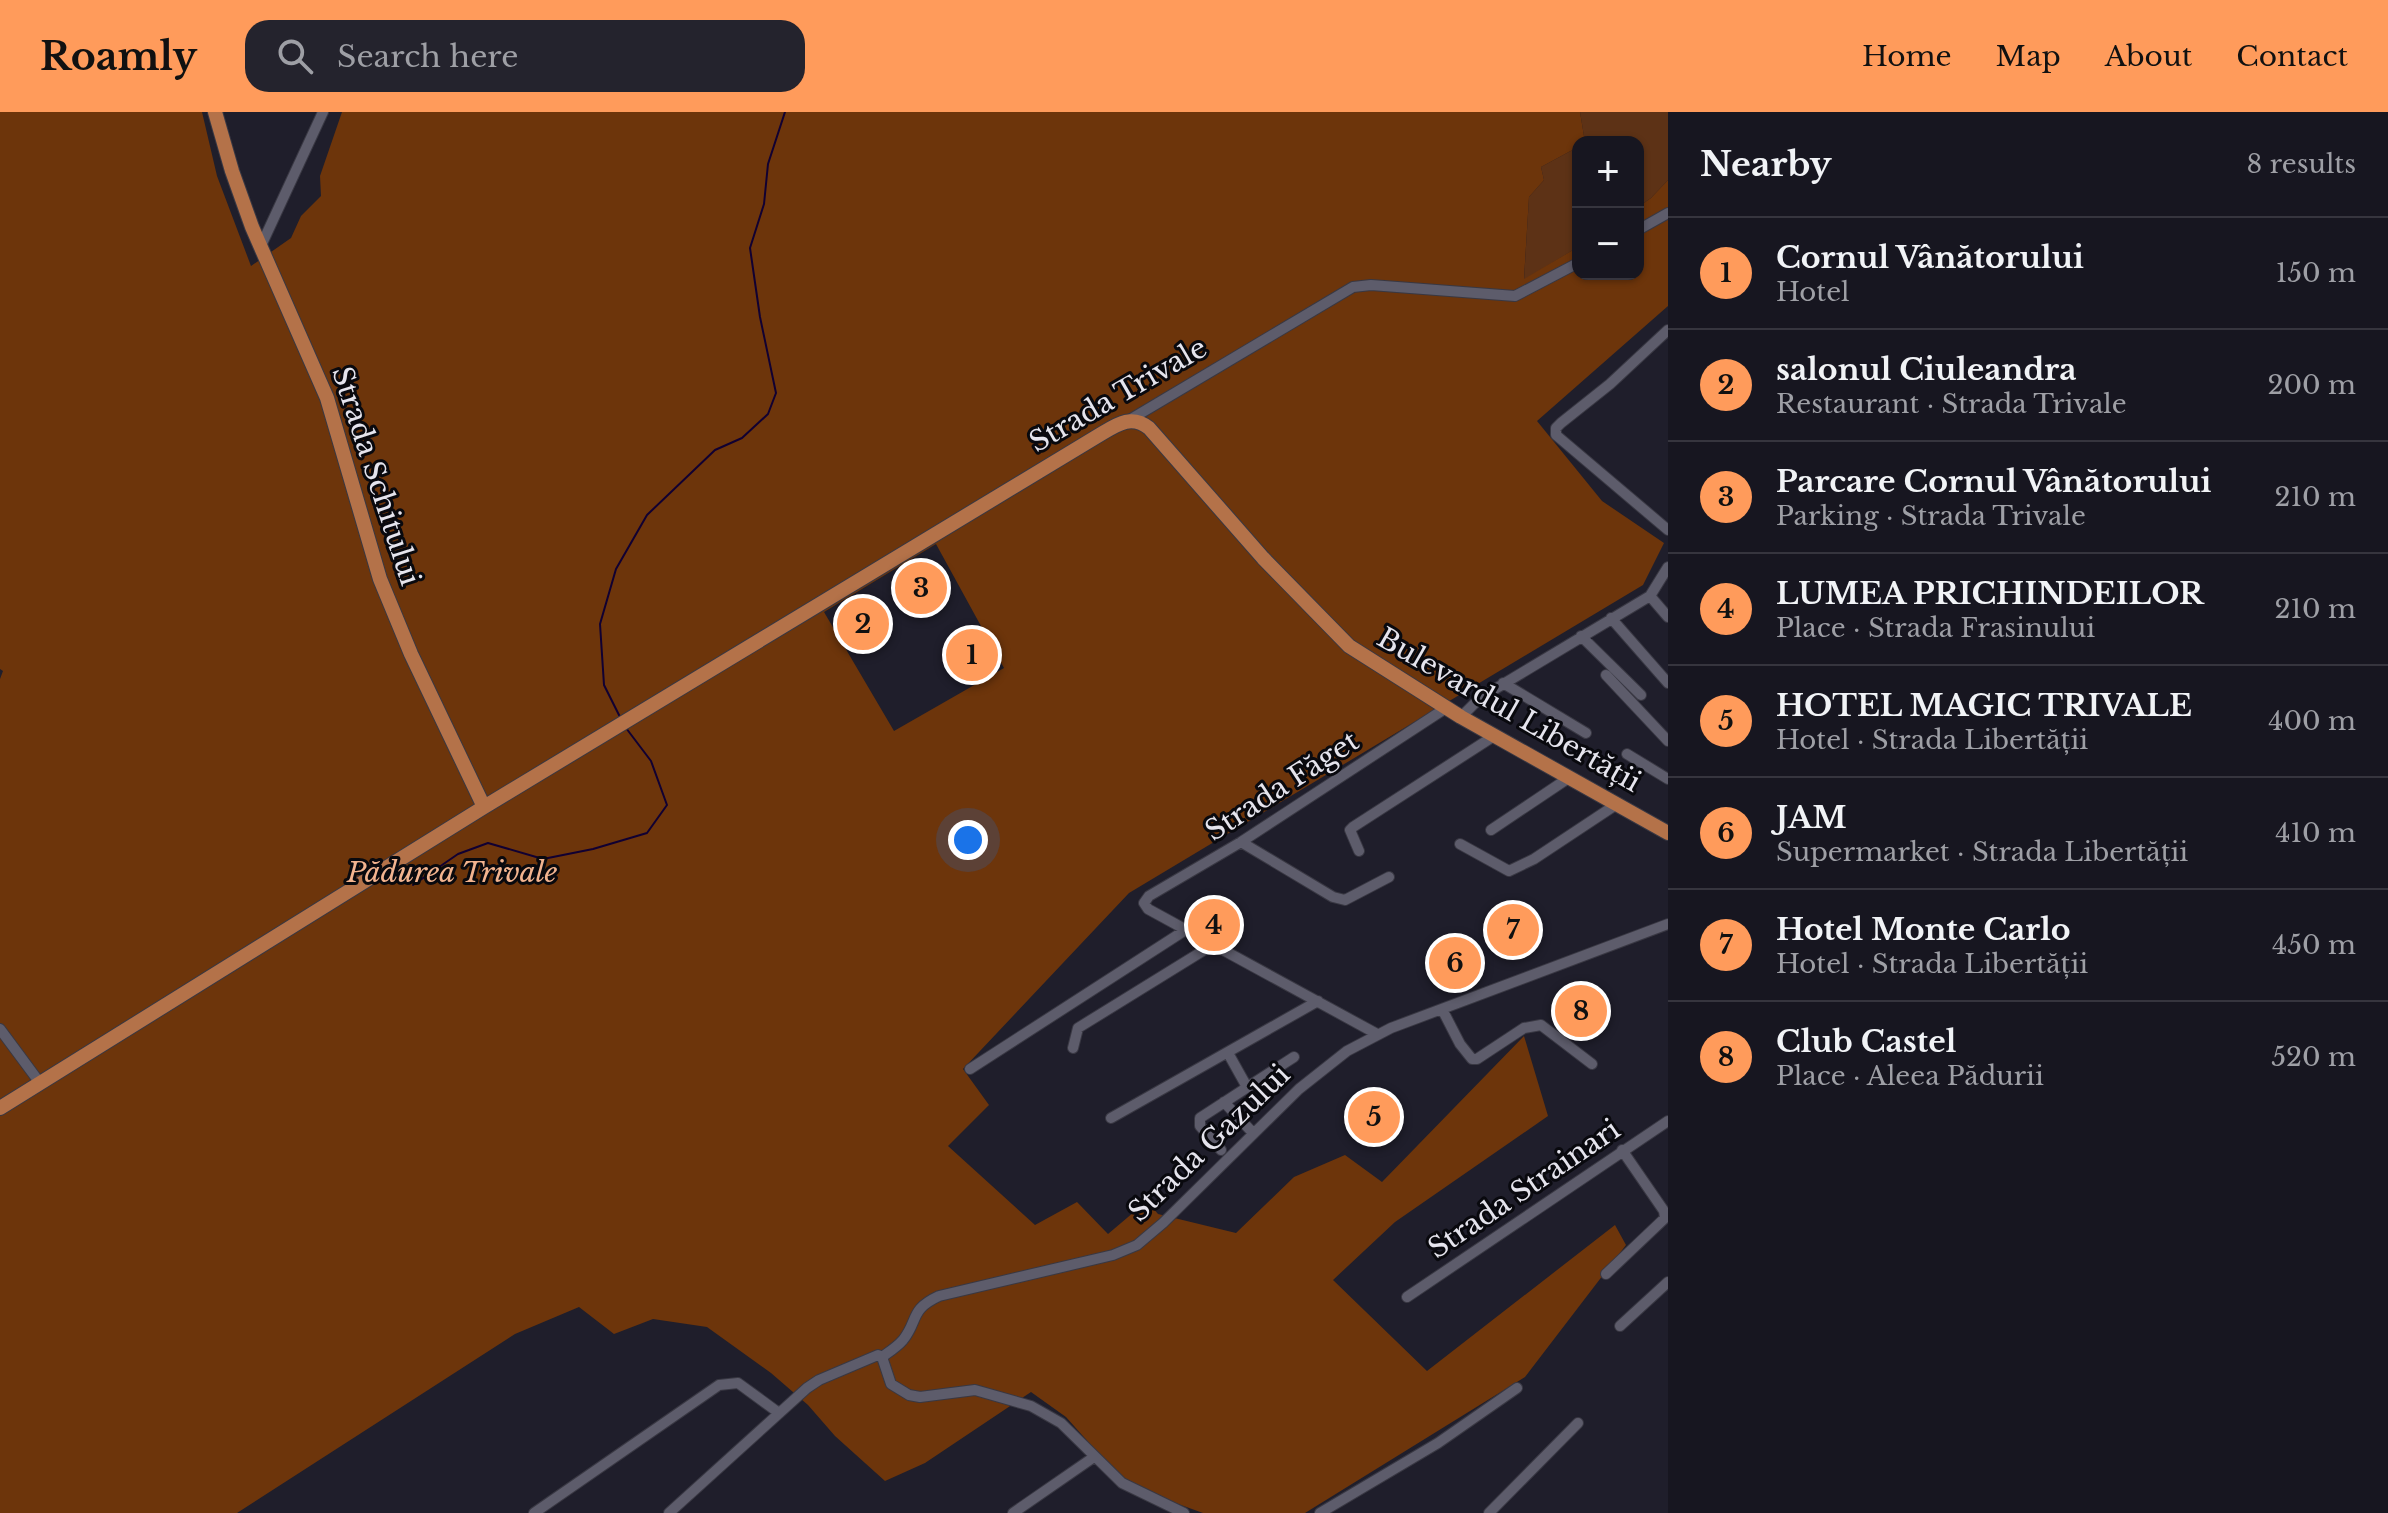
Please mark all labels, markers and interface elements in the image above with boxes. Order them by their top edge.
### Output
search box [245,20,805,92]
text: Roamly [40,33,197,80]
icon: search [273,34,317,78]
text: Search here [337,38,519,75]
text: Home [1862,39,1952,74]
text: Map [1996,39,2061,74]
text: About [2105,39,2192,74]
text: Contact [2236,39,2348,74]
map controls [1572,136,1644,280]
button: + [1572,136,1644,208]
text: Nearby [1700,143,1832,185]
text: 8 results [2246,148,2356,180]
button: − [1572,208,1644,280]
text: Cornul Vânătorului [1776,239,2084,276]
text: 1 [1720,257,1732,289]
text: 150 m [2276,257,2356,289]
text: Hotel [1776,276,1850,308]
street label: Strada Trivale [1023,330,1213,460]
text: salonul Ciuleandra [1776,351,2076,388]
street label: Strada Schitului [324,362,428,590]
text: 2 [1718,369,1734,401]
text: 200 m [2267,369,2356,401]
text: Restaurant · Strada Trivale [1776,388,2127,420]
text: Parcare Cornul Vânătorului [1776,463,2211,500]
text: 3 [1718,481,1734,513]
text: 210 m [2274,481,2356,513]
text: Parking · Strada Trivale [1776,500,2086,532]
pin: 3 [895,558,947,618]
text: LUMEA PRICHINDEILOR [1776,575,2204,612]
text: 4 [1717,593,1735,625]
text: 210 m [2274,593,2356,625]
pin: 2 [837,594,889,654]
text: Place · Strada Frasinului [1776,612,2095,644]
street label: Bulevardul Libertății [1371,620,1647,800]
pin: 1 [946,625,998,685]
text: HOTEL MAGIC TRIVALE [1776,687,2192,724]
text: 5 [1718,705,1734,737]
text: 400 m [2268,705,2356,737]
street label: Strada Făget [1199,723,1366,849]
text: Hotel · Strada Libertății [1776,724,2088,756]
text: JAM [1776,799,1847,836]
text: 6 [1717,817,1735,849]
text: 410 m [2275,817,2356,849]
your location [948,820,988,860]
text: Supermarket · Strada Libertății [1776,836,2188,868]
park label: Pădurea Trivale [346,855,557,890]
pin: 4 [1188,895,1240,955]
pin: 7 [1487,900,1539,960]
text: Hotel Monte Carlo [1776,911,2071,948]
text: 7 [1719,929,1733,961]
text: 450 m [2272,929,2356,961]
pin: 6 [1429,933,1481,993]
text: Hotel · Strada Libertății [1776,948,2088,980]
pin: 8 [1555,981,1607,1041]
text: Club Castel [1776,1023,1956,1060]
text: 8 [1718,1041,1734,1073]
text: 520 m [2271,1041,2356,1073]
street label: Strada Gazului [1121,1057,1297,1229]
text: Place · Aleea Pădurii [1776,1060,2044,1092]
pin: 5 [1348,1087,1400,1147]
street label: Strada Strainari [1421,1112,1627,1266]

